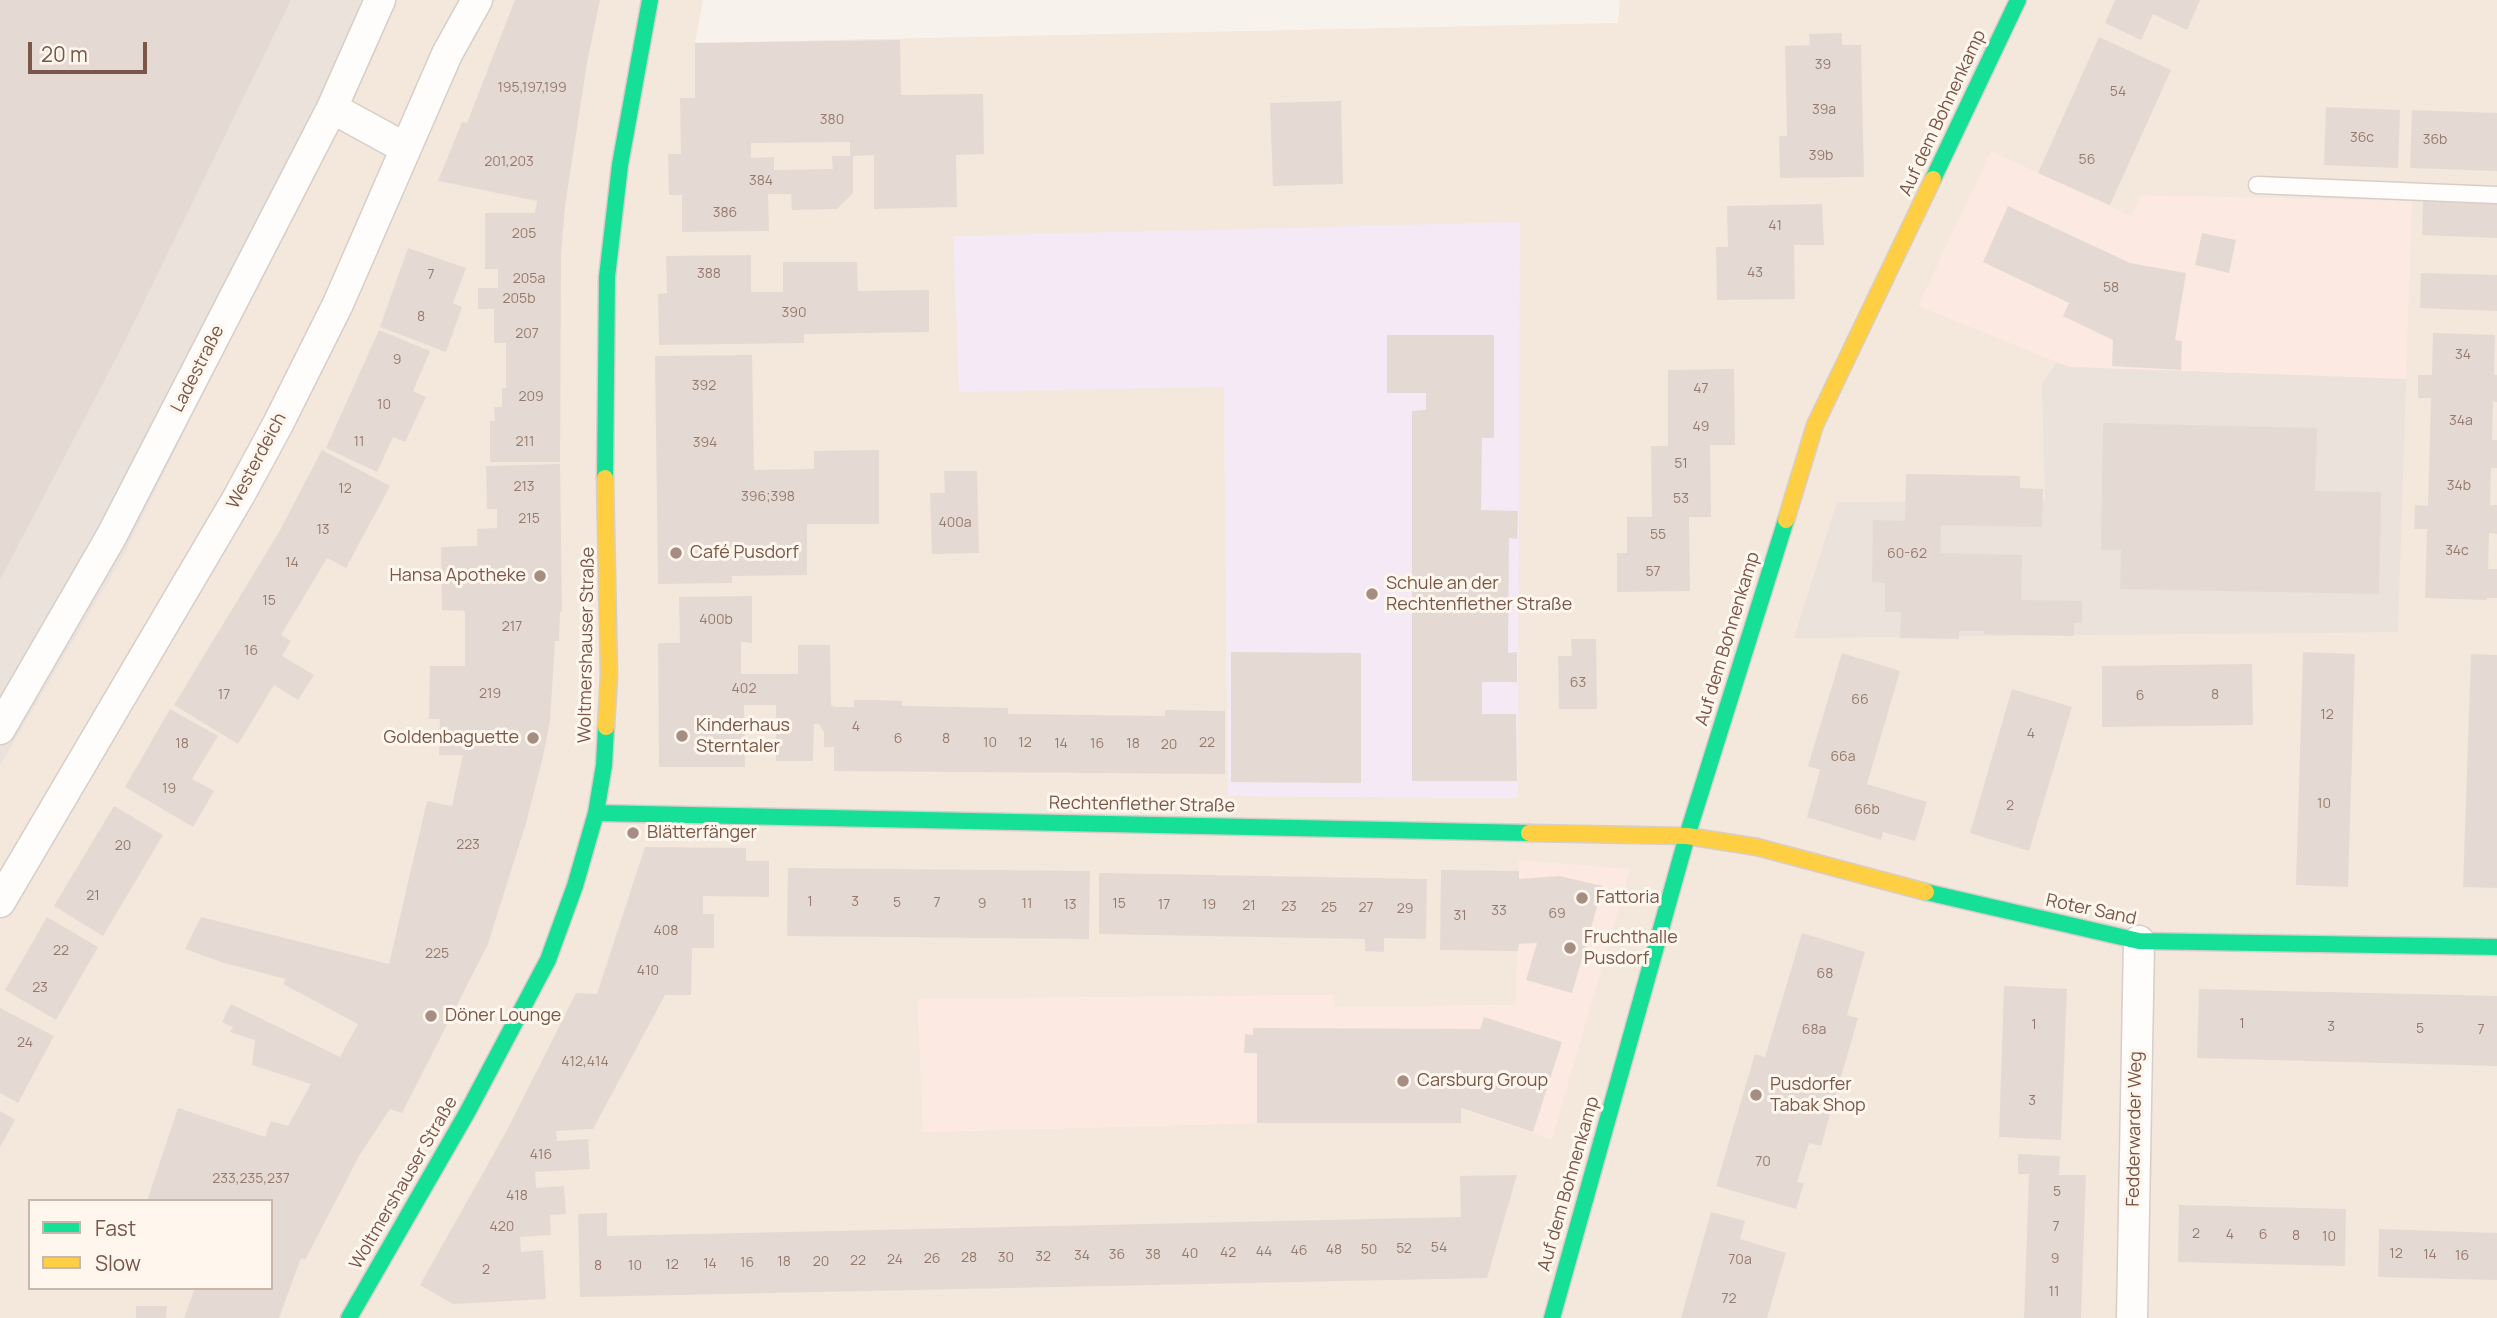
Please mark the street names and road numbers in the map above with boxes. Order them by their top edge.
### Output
street label: Auf dem Bohnenkamp [1895,27,1991,199]
street label: Ladestraße [167,322,229,416]
street label: Westerdeich [223,409,291,513]
street label: Woltmershauser Straße [574,547,600,743]
street label: Auf dem Bohnenkamp [1691,549,1765,729]
street label: Rechtenflether Straße [1049,793,1235,817]
street label: Roter Sand [2044,890,2138,930]
street label: Fedderwarder Weg [2123,1051,2147,1207]
street label: Woltmershauser Straße [346,1093,462,1273]
street label: Auf dem Bohnenkamp [1534,1094,1604,1274]

